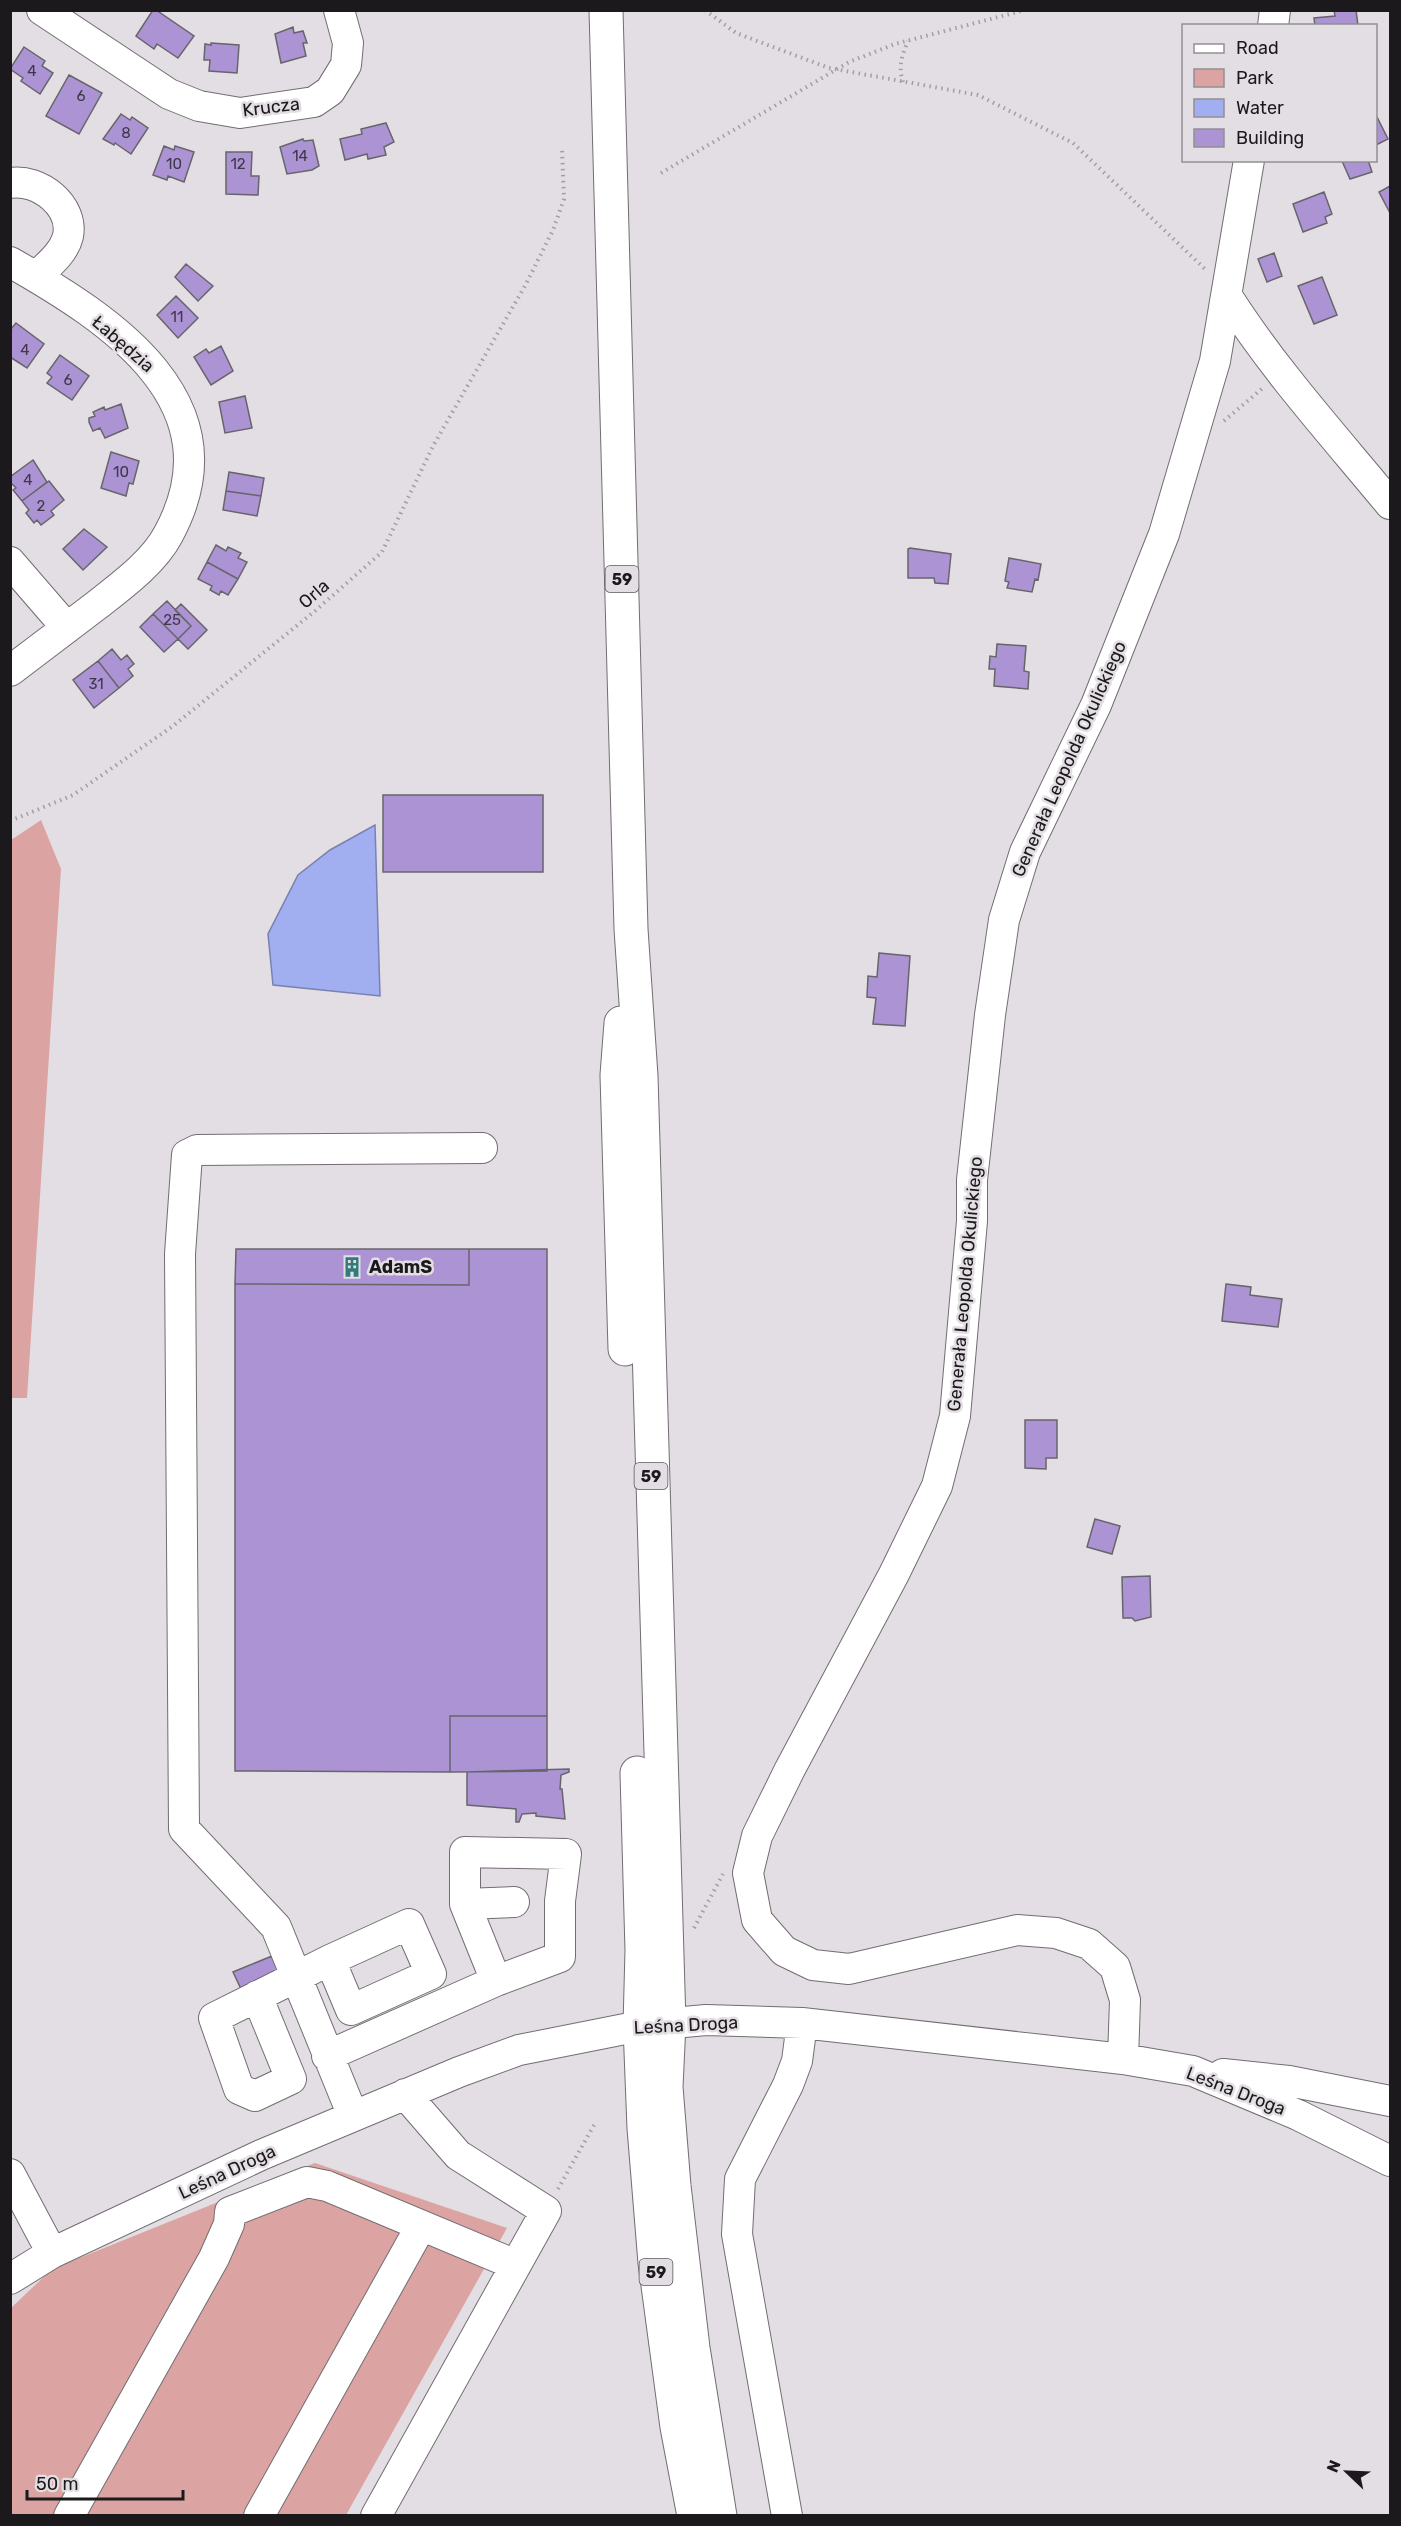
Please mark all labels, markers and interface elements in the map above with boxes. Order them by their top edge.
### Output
legend [1182,24,1377,162]
text: Road [1236,37,1279,59]
house number: 4 [27,62,37,80]
text: Park [1236,67,1274,89]
house number: 6 [76,87,86,105]
street label: Krucza [241,93,301,121]
text: Water [1236,97,1284,119]
house number: 8 [121,124,131,142]
text: Building [1236,127,1304,149]
house number: 14 [292,147,308,165]
house number: 10 [166,155,182,173]
house number: 12 [230,155,246,173]
house number: 11 [171,308,183,326]
street label: Łabędzia [87,311,159,377]
house number: 4 [20,341,30,359]
house number: 6 [63,371,73,389]
house number: 10 [113,463,129,481]
house number: 4 [23,471,33,489]
house number: 2 [37,497,46,515]
road number: 59 [606,566,638,592]
street label: Orla [294,575,334,613]
house number: 25 [163,611,181,629]
street label: Generała Leopolda Okulickiego [1007,638,1131,880]
house number: 31 [88,675,104,693]
street label: Generała Leopolda Okulickiego [943,1156,987,1412]
building icon: AdamS [340,1255,364,1279]
place label: AdamS [369,1256,432,1278]
road number: 59 [634,1463,668,1489]
street label: Leśna Droga [633,2011,739,2039]
street label: Leśna Droga [1183,2062,1289,2120]
street label: Leśna Droga [175,2140,279,2204]
road number: 59 [640,2259,672,2285]
north arrow [1317,2442,1377,2502]
text: N [1323,2457,1345,2475]
scale bar [27,2463,183,2501]
text: 50 m [36,2473,79,2495]

